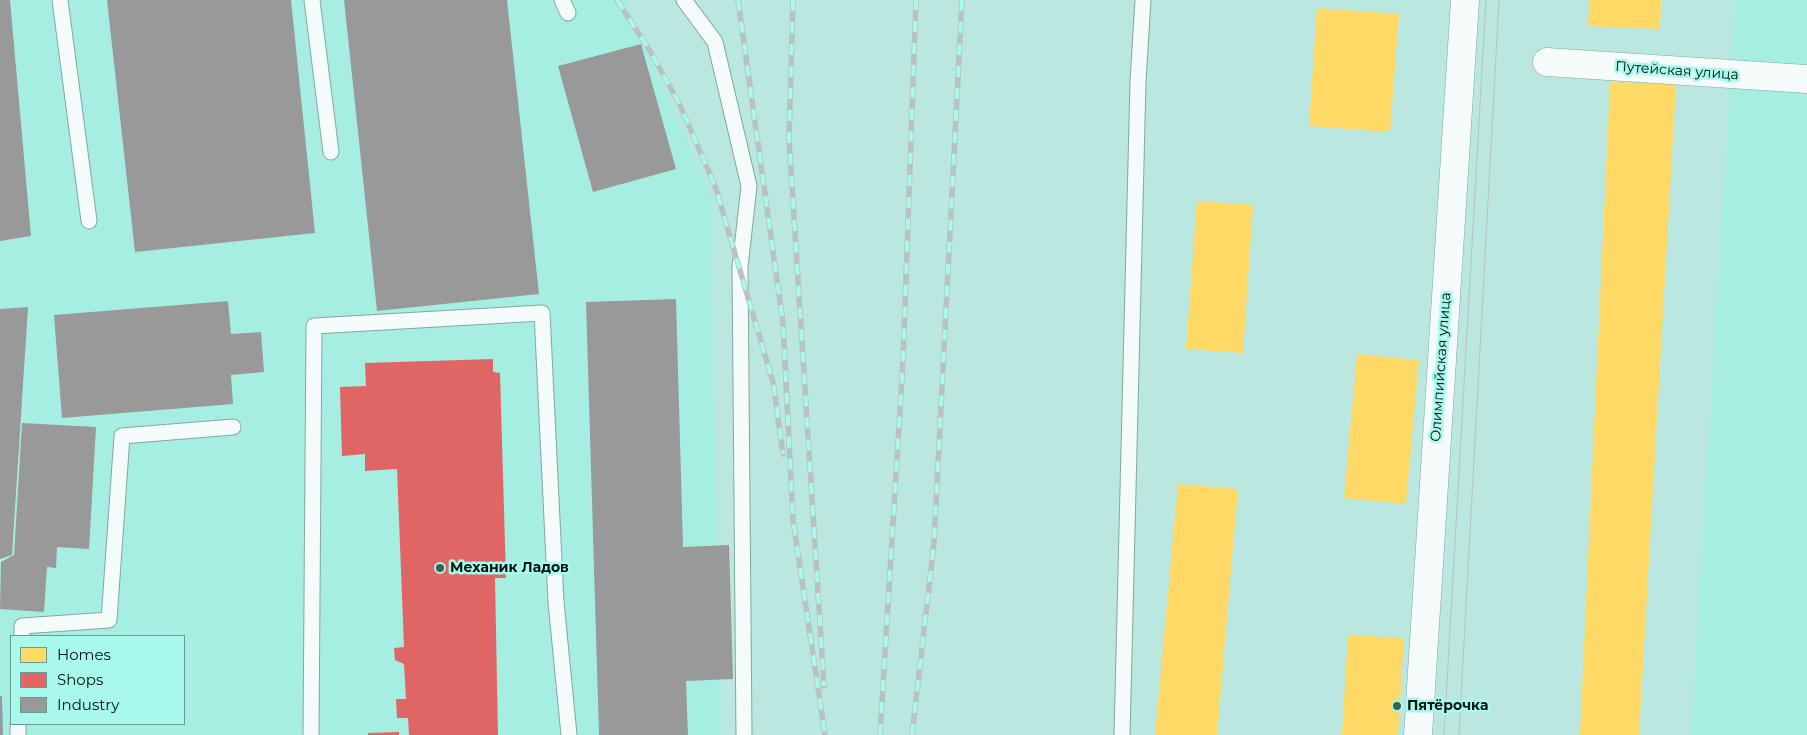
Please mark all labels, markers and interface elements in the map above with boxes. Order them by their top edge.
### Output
street label: Путейская улица [1615,58,1739,84]
street label: Олимпийская улица [1427,292,1455,442]
place label: Механик Ладов [450,560,569,576]
marker: Механик Ладов [434,562,446,574]
legend [10,635,185,725]
text: Homes [57,645,111,664]
text: Shops [57,670,103,689]
text: Industry [57,695,119,714]
place label: Пятёрочка [1407,698,1488,714]
marker: Пятёрочка [1391,700,1403,712]

